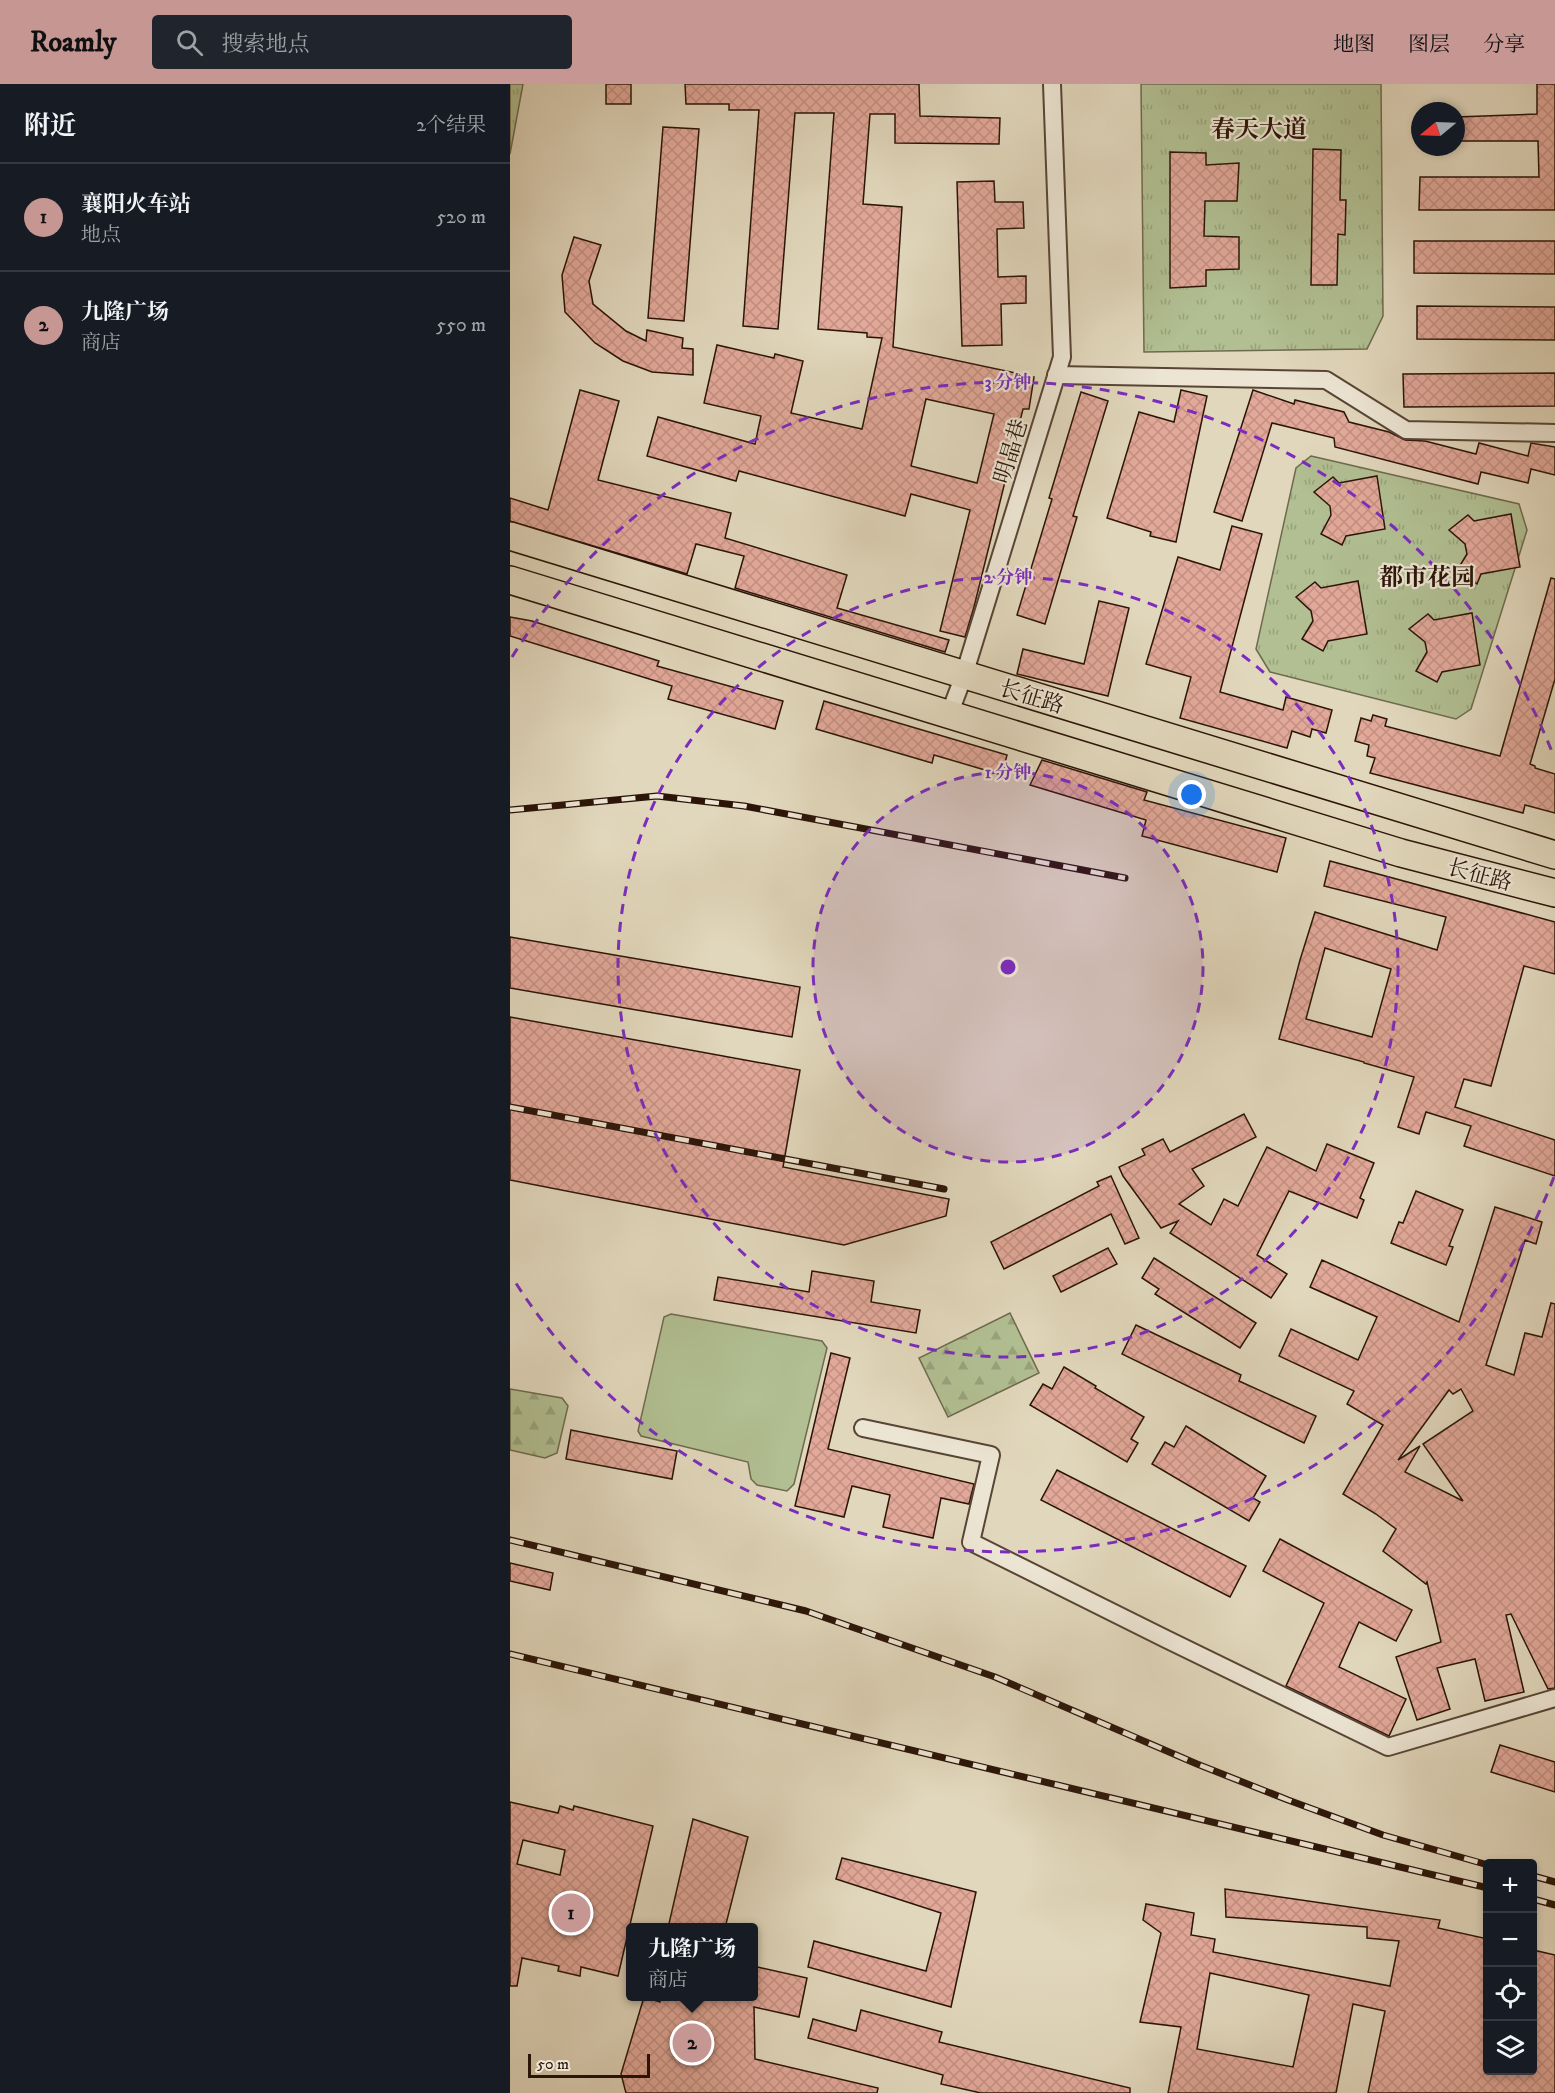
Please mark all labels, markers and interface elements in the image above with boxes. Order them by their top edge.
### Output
search box [152,15,572,69]
text: Roamly [30,25,116,60]
icon: search [173,26,206,59]
text: 搜索地点 [221,31,309,58]
text: 地图 [1333,32,1375,58]
text: 图层 [1408,32,1450,58]
text: 分享 [1483,32,1525,58]
north arrow [1411,102,1465,156]
text: 附近 [24,110,76,143]
text: 2个结果 [416,113,486,138]
district label: 春天大道 [1211,115,1307,145]
text: 襄阳火车站 [81,191,191,218]
text: 1 [40,205,47,230]
text: 520 m [436,205,486,230]
text: 地点 [81,223,121,248]
text: 九隆广场 [81,299,169,326]
text: 2 [39,313,48,338]
text: 550 m [436,313,486,338]
text: 商店 [81,331,121,356]
text: 3 分钟 [985,372,1031,394]
street label: 明晶巷 [989,416,1034,487]
district label: 都市花园 [1379,563,1475,593]
text: 2 分钟 [984,567,1032,589]
street label: 长征路 [996,675,1067,720]
text: 1 分钟 [985,762,1031,784]
your location [1177,780,1206,809]
street label: 长征路 [1444,854,1515,897]
centre of rings [998,957,1018,977]
map controls [1483,1859,1537,2075]
button: + [1483,1859,1537,1913]
pin: 1 [552,1890,590,1936]
button: − [1483,1913,1537,1967]
popup [626,1923,758,2001]
text: 九隆广场 [648,1936,736,1963]
button: locate [1483,1967,1537,2021]
text: 商店 [648,1968,688,1993]
pin: 2 [672,2020,711,2066]
button: layers [1483,2021,1537,2075]
scale bar [528,2051,650,2078]
text: 50 m [537,2054,569,2074]

